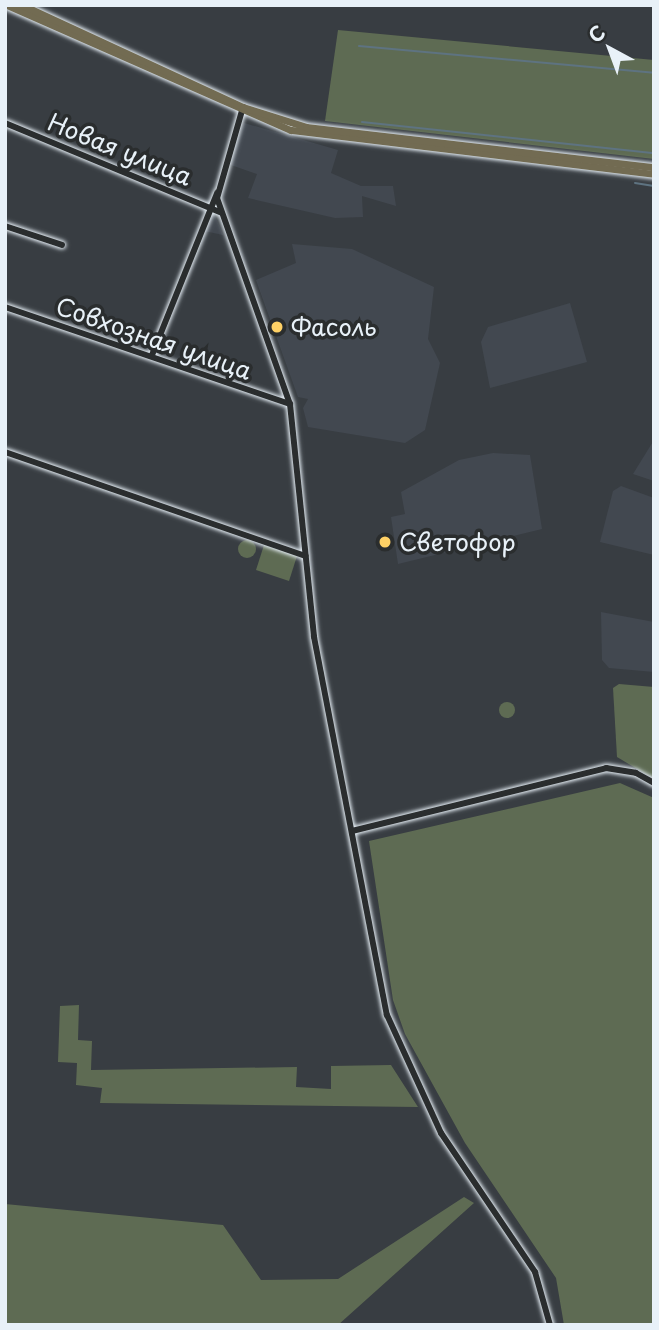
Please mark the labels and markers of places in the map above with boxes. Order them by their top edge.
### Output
place label: Фасоль [291,313,377,341]
marker: Фасоль [269,319,285,335]
place label: Светофор [399,528,516,556]
marker: Светофор [377,534,393,550]

